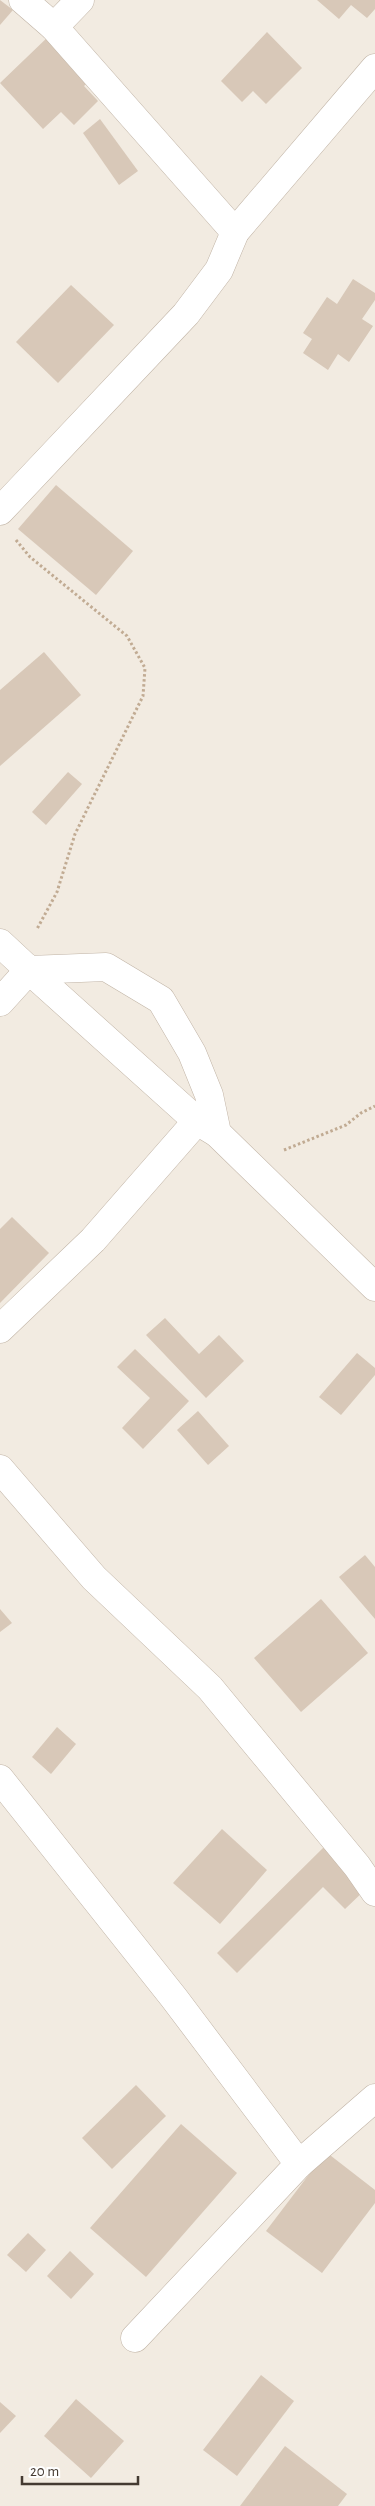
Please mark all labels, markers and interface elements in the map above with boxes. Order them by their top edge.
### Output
scale bar [22,2454,139,2486]
text: 20 m [30,2464,59,2479]

